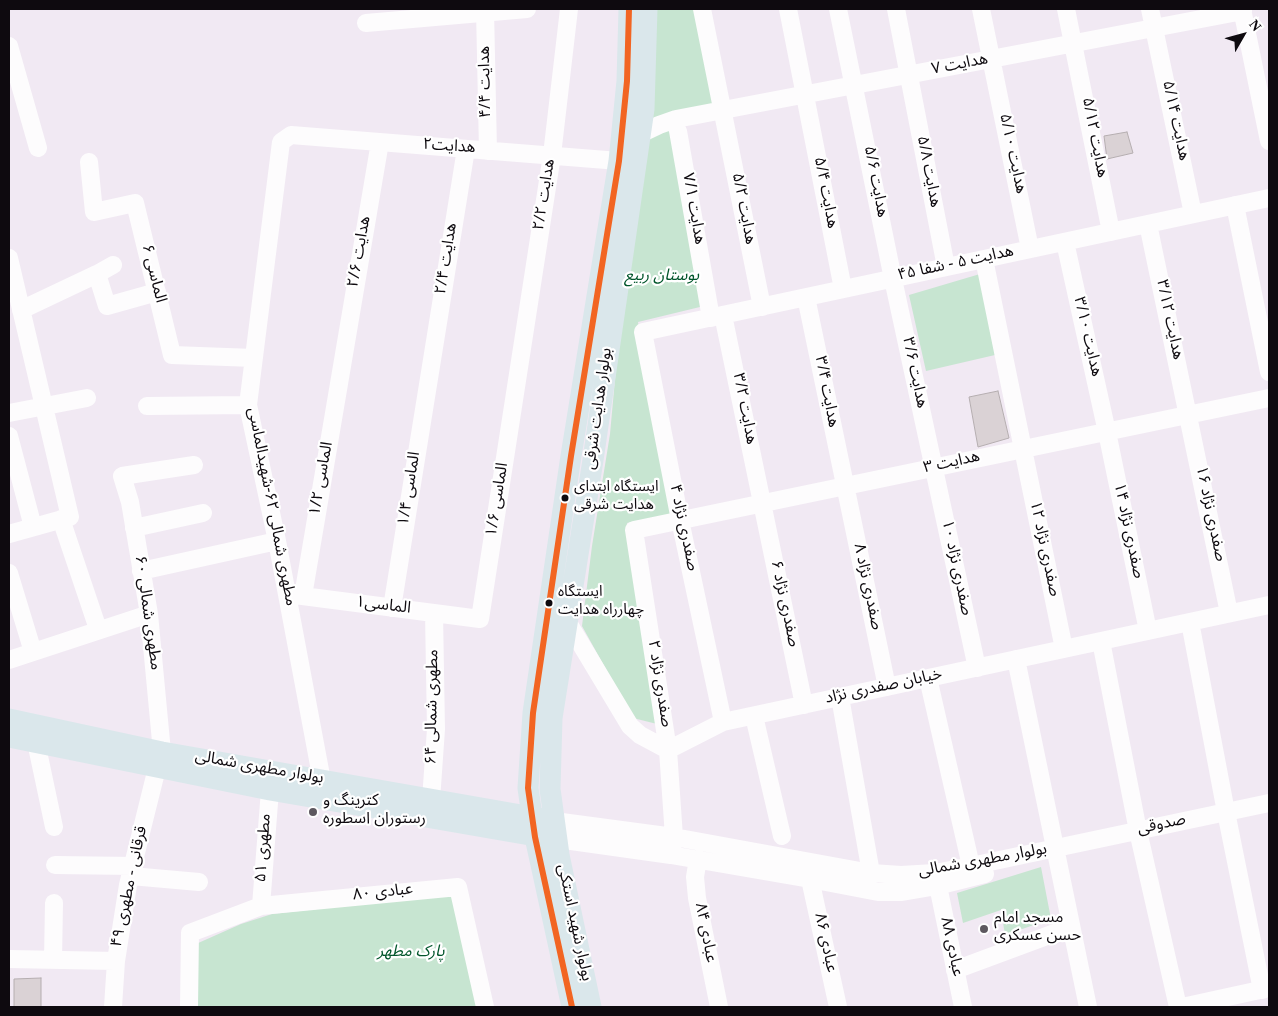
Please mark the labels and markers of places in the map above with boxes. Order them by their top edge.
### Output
place label: ایستگاه ابتدای هدایت شرقی [574,480,659,515]
marker: ایستگاه ابتدای هدایت شرقی [560,493,570,503]
place label: ایستگاه چهارراه هدایت [558,585,644,620]
marker: ایستگاه چهارراه هدایت [544,598,554,608]
place label: کترینگ و رستوران اسطوره [323,793,426,831]
marker: کترینگ و رستوران اسطوره [307,806,319,818]
place label: مسجد امام حسن عسکری [994,910,1081,948]
marker: مسجد امام حسن عسکری [978,923,990,935]

